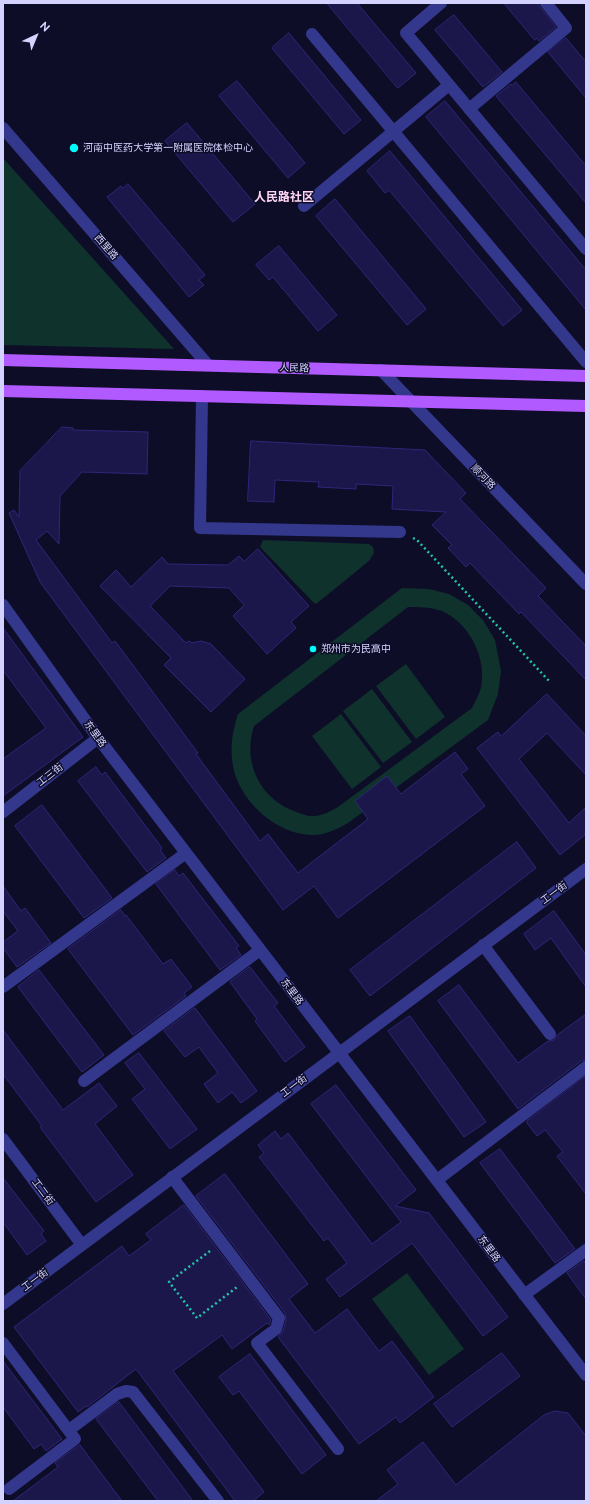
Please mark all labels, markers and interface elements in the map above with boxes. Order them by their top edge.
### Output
north arrow [16,16,56,56]
text: N [37,19,52,35]
marker: 河南中医药大学第一附属医院体检中心 [68,142,80,154]
place label: 河南中医药大学第一附属医院体检中心 [83,142,253,154]
district label: 人民路社区 [254,190,314,204]
street label: 西里路 [92,232,120,262]
street label: 人民路 [279,361,309,375]
street label: 顺河路 [468,462,498,492]
place label: 郑州市为民高中 [321,643,391,655]
marker: 郑州市为民高中 [308,644,318,654]
street label: 东里路 [81,718,109,750]
street label: 工三街 [34,761,66,789]
street label: 工一街 [538,879,570,907]
street label: 东里路 [278,976,306,1008]
street label: 工一街 [278,1072,310,1100]
street label: 工二街 [29,1176,57,1208]
street label: 东里路 [475,1233,503,1265]
street label: 工一街 [19,1266,51,1294]

